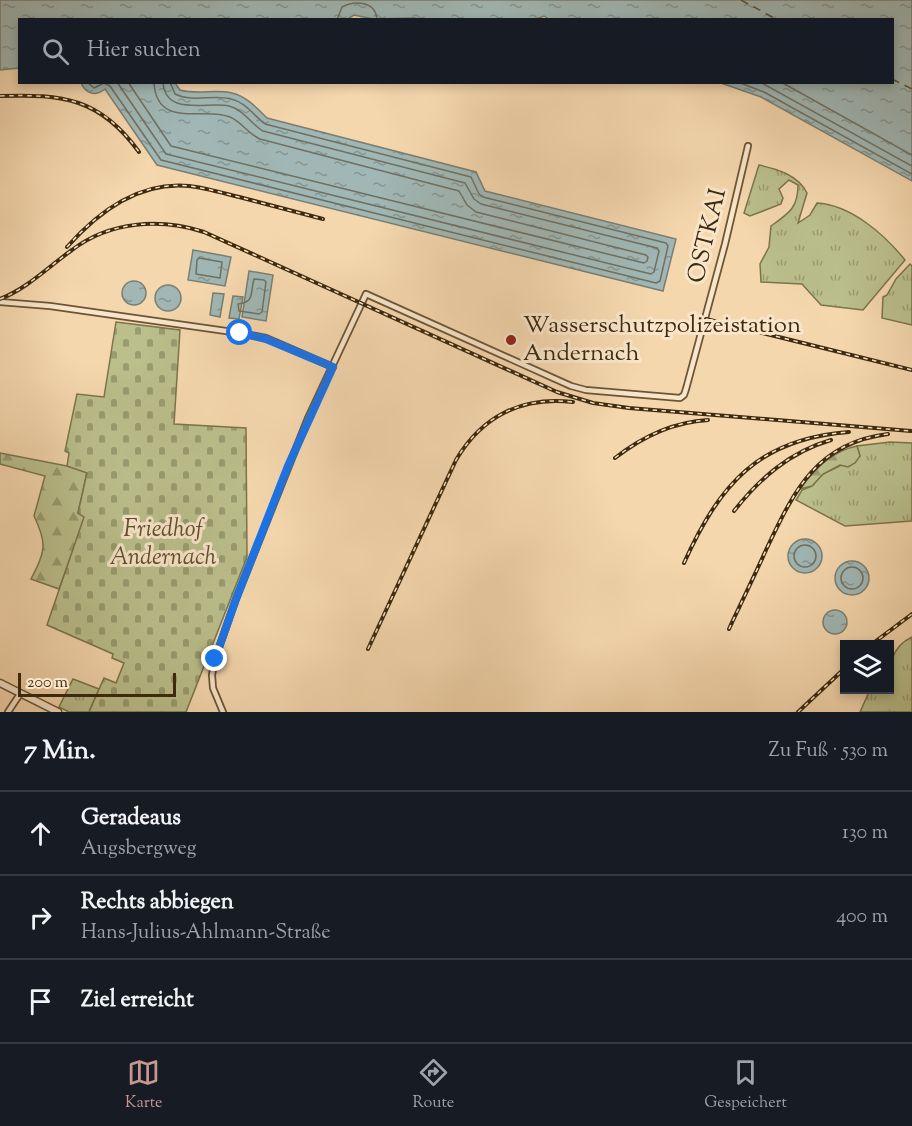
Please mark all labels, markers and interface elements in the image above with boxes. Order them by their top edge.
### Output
search box [18,18,894,84]
icon: search [39,35,72,68]
text: Hier suchen [87,35,201,67]
street label: OSTKAI [680,185,736,287]
place label: Wasserschutzpolizeistation Andernach [523,309,801,371]
route start [226,319,252,345]
marker: Wasserschutzpolizeistation Andernach [504,333,518,347]
park label: Friedhof Andernach [110,513,217,575]
map controls [840,640,894,694]
button: layers [840,640,894,694]
route end [201,645,227,671]
scale bar [18,670,176,698]
text: 200 m [27,672,68,695]
text: 7 Min. [24,733,96,770]
text: Zu Fuß · 530 m [768,737,888,766]
text: Geradeaus [81,803,181,835]
icon: ahead [24,817,57,850]
text: 130 m [842,819,888,848]
text: Augsbergweg [81,835,196,864]
text: Rechts abbiegen [81,887,234,919]
icon: right [24,901,57,934]
text: 400 m [836,903,888,932]
text: Hans-Julius-Ahlmann-Straße [81,919,331,948]
icon: arrive [24,985,57,1018]
text: Ziel erreicht [81,985,194,1017]
tab: Karte [125,1056,163,1115]
tab: Route [412,1056,454,1115]
tab: Gespeichert [704,1056,787,1115]

